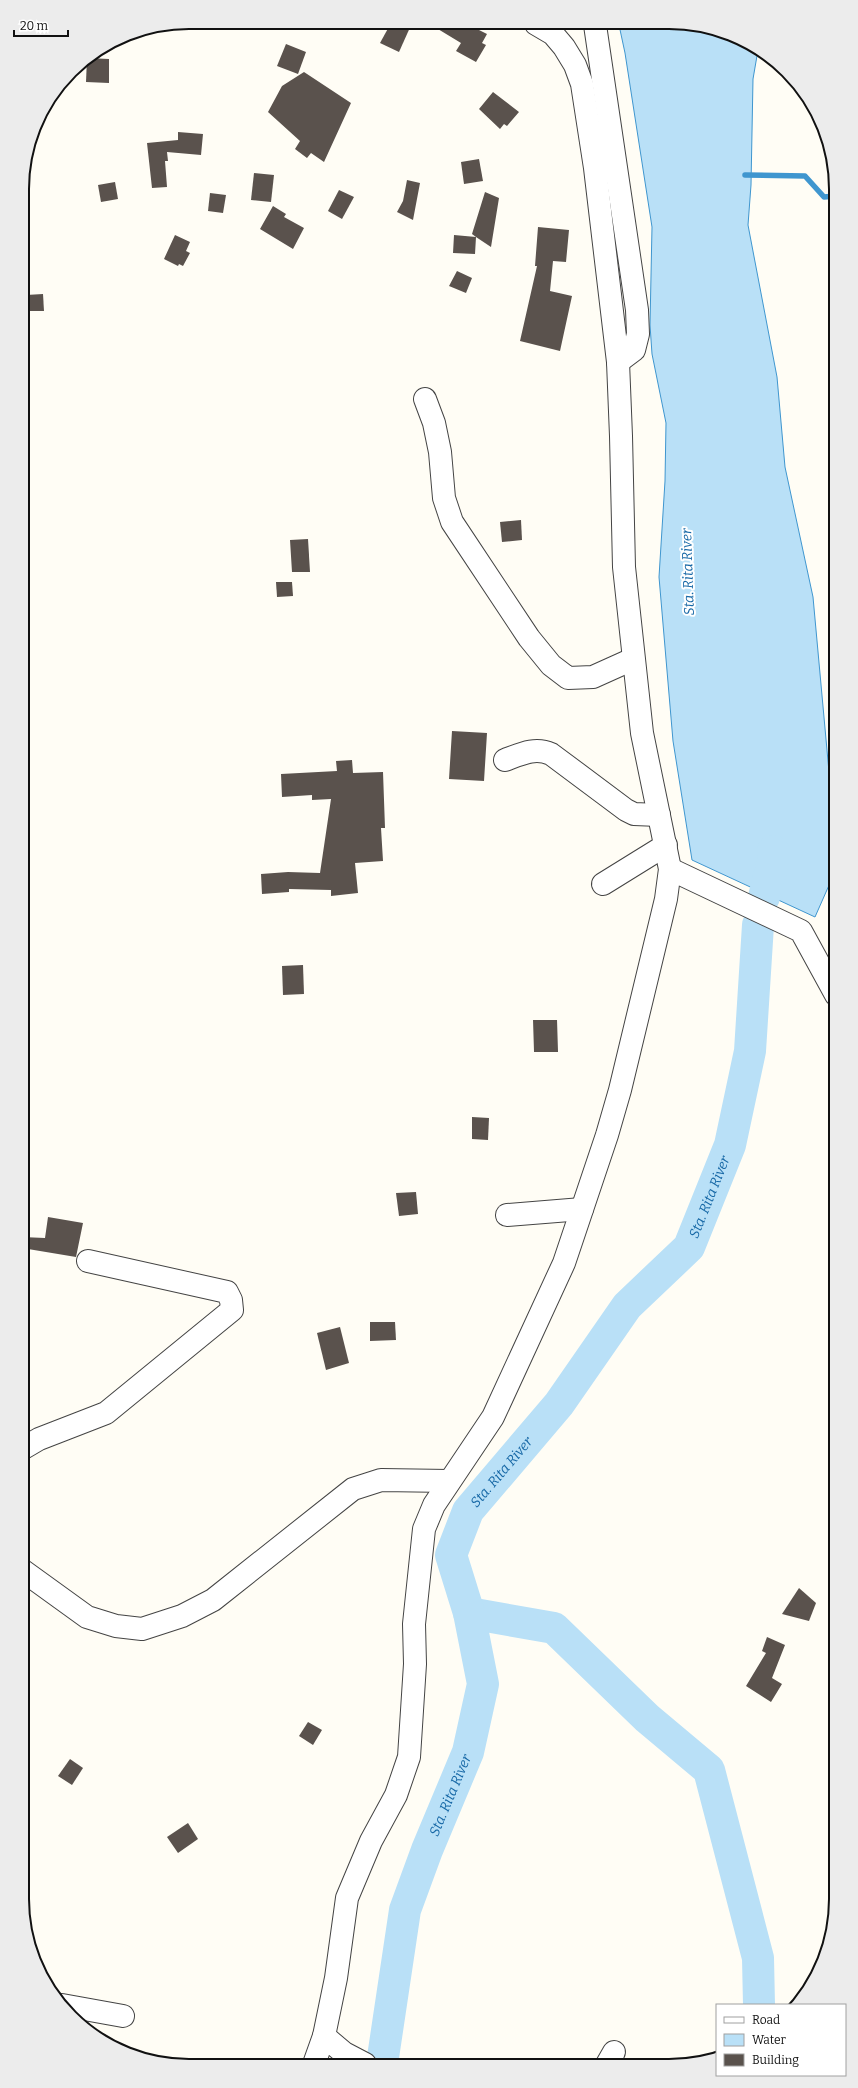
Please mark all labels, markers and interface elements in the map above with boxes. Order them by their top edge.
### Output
scale bar [14,12,68,38]
text: 20 m [20,19,49,33]
water label: Sta. Rita River [678,527,698,616]
water label: Sta. Rita River [685,1152,734,1241]
water label: Sta. Rita River [467,1432,537,1511]
water label: Sta. Rita River [425,1751,475,1839]
legend [716,2004,846,2076]
text: Road [752,2013,780,2027]
text: Water [752,2033,787,2047]
text: Building [752,2053,799,2067]

